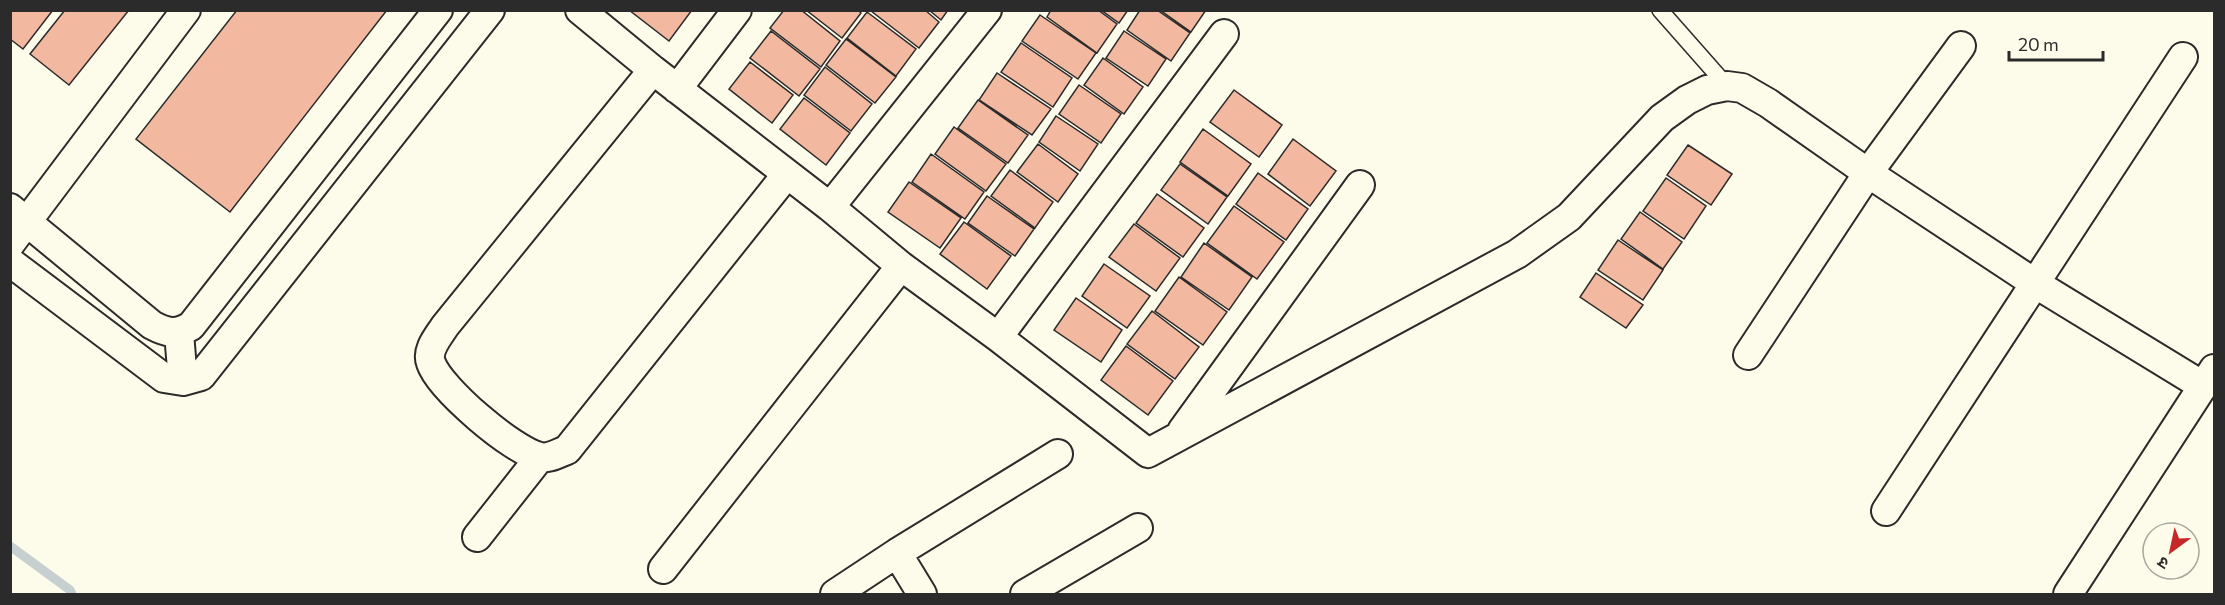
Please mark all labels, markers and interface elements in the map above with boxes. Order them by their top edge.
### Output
scale bar [2009,24,2104,62]
text: 20 m [2018,33,2059,55]
north arrow [2141,521,2201,581]
text: उ [2153,553,2172,575]

